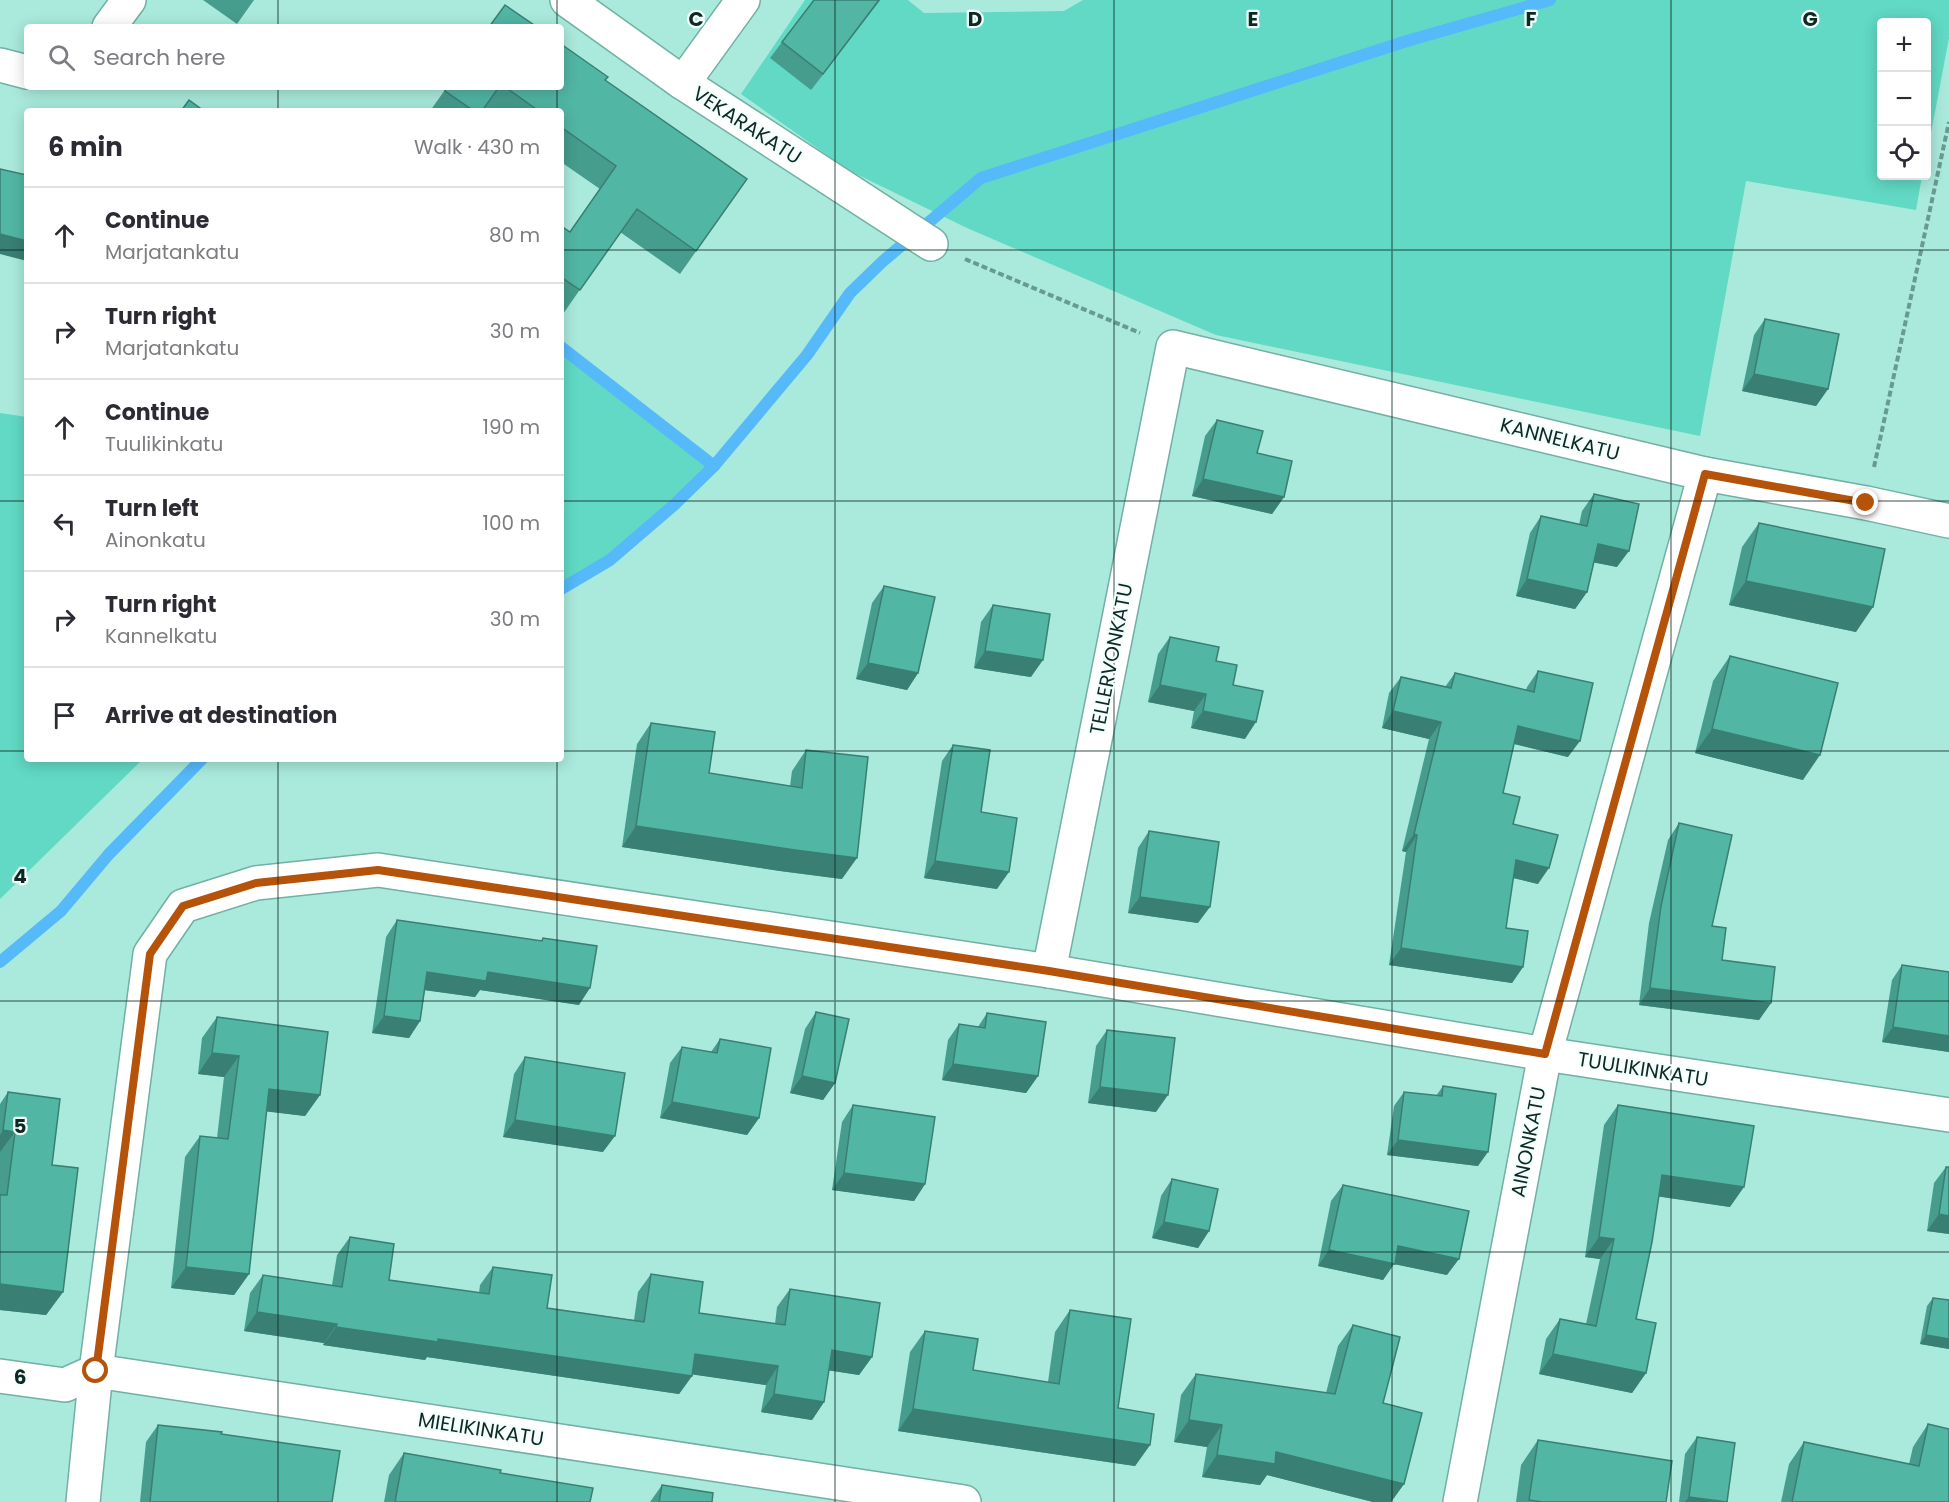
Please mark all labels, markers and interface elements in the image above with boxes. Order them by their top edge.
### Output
text: C [688,5,704,33]
text: D [968,5,982,33]
text: E [1248,5,1258,33]
text: F [1526,5,1537,33]
text: G [1802,5,1818,33]
map controls [1877,18,1931,180]
button: + [1877,18,1931,72]
search box [24,24,564,90]
icon: search [45,41,78,74]
text: Search here [93,42,226,73]
button: − [1877,72,1931,126]
street label: VEKARAKATU [687,79,807,171]
button: locate [1877,126,1931,180]
text: 6 min [48,129,123,165]
text: Walk · 430 m [414,133,540,161]
text: Continue [105,205,209,236]
icon: ahead [48,219,81,252]
text: 80 m [489,221,540,249]
text: Marjatankatu [105,238,239,266]
text: Turn right [105,301,216,332]
icon: right [48,315,81,348]
text: 30 m [490,317,540,345]
text: Marjatankatu [105,334,239,362]
text: Continue [105,397,209,428]
icon: ahead [48,411,81,444]
street label: KANNELKATU [1497,411,1623,467]
text: 190 m [483,413,540,441]
text: Tuulikinkatu [105,430,223,458]
route end [1852,489,1878,515]
text: Turn left [105,493,199,524]
icon: left [48,507,81,540]
text: 100 m [483,509,540,537]
text: Ainonkatu [105,526,206,554]
street label: TELLERVONKATU [1083,581,1139,737]
text: Turn right [105,589,216,620]
icon: right [48,603,81,636]
text: 30 m [490,605,540,633]
text: Kannelkatu [105,622,217,650]
icon: arrive [48,699,81,732]
text: Arrive at destination [105,700,337,731]
text: 4 [13,862,27,890]
street label: TUULIKINKATU [1576,1045,1710,1093]
street label: AINONKATU [1504,1084,1552,1200]
text: 5 [14,1112,27,1140]
route start [82,1357,108,1383]
text: 6 [14,1363,26,1391]
street label: MIELIKINKATU [416,1405,546,1453]

